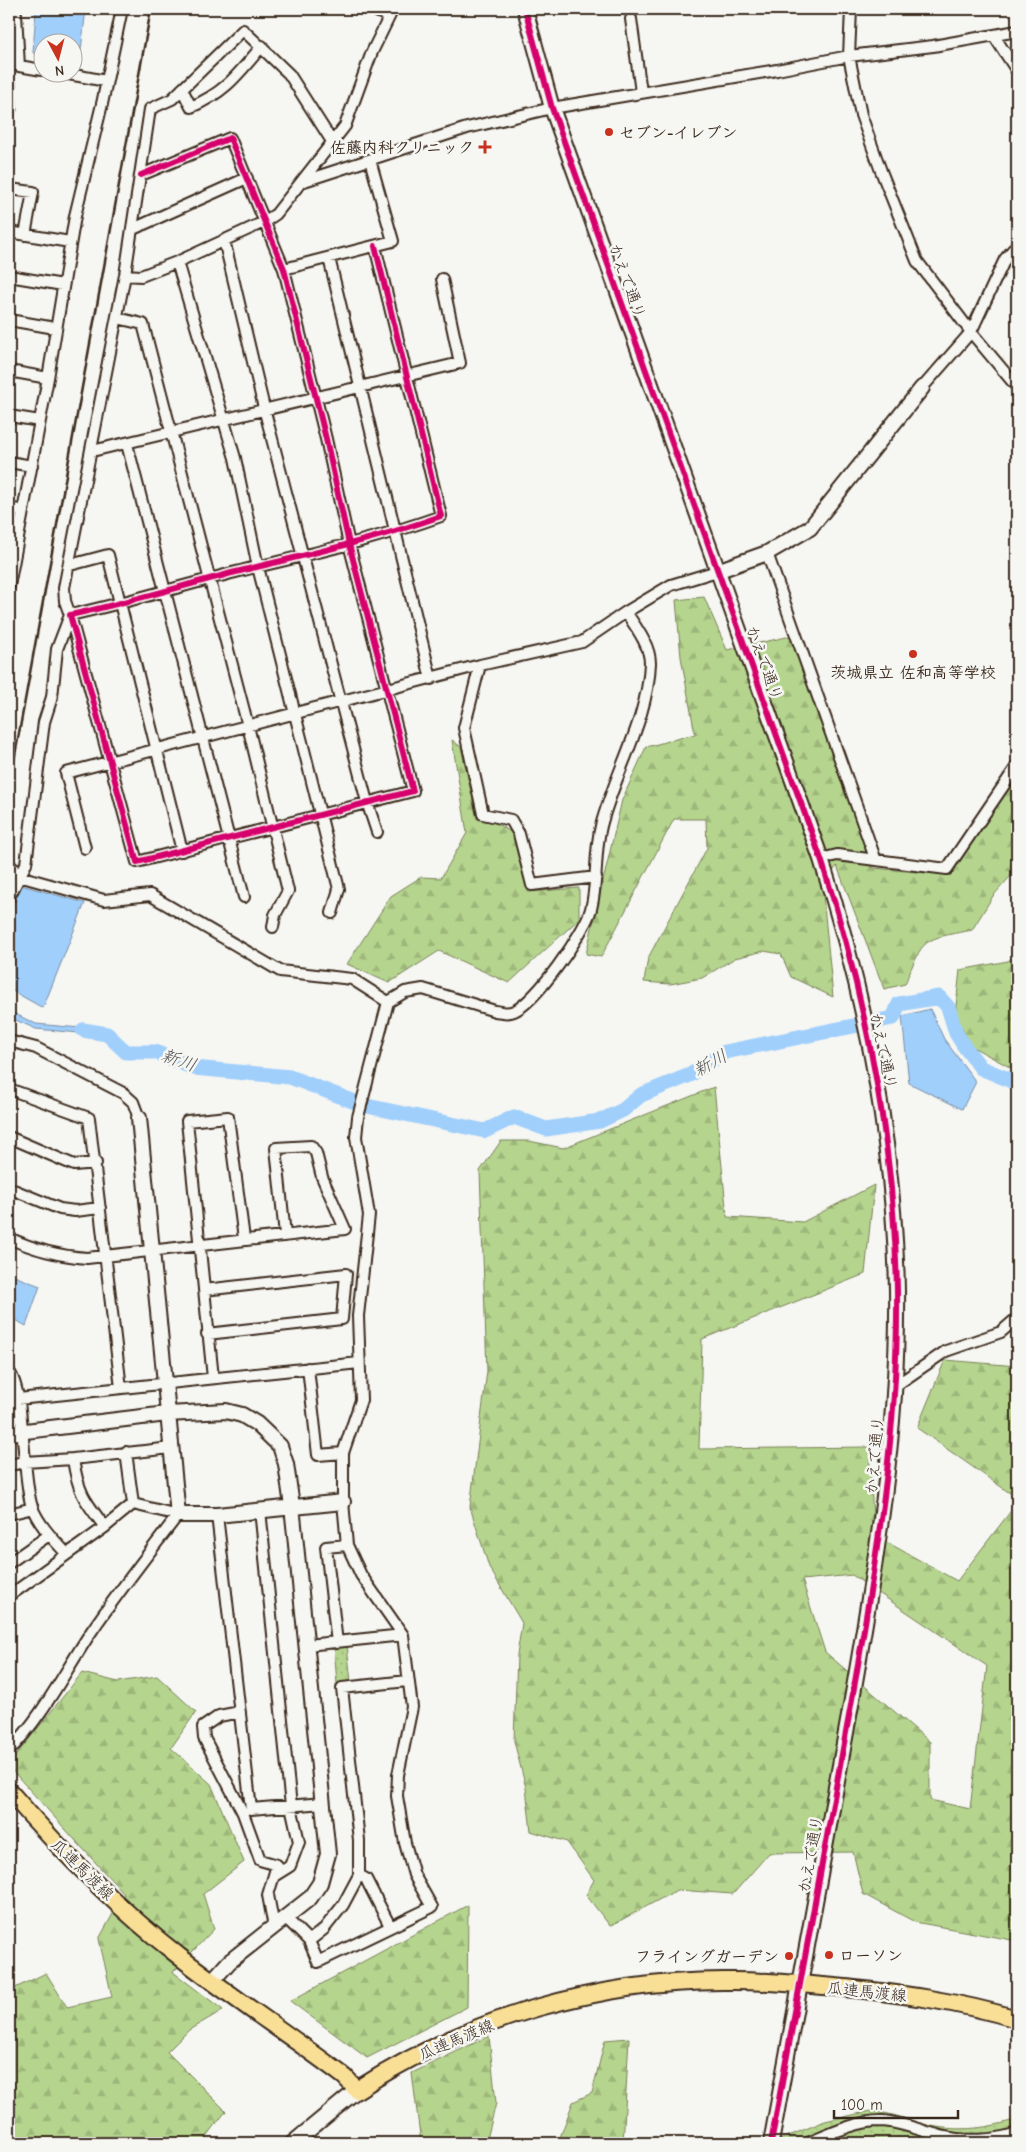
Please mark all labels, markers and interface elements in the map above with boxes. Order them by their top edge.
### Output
north arrow [32,32,82,82]
text: N [54,61,65,79]
place label: セブン-イレブン [619,124,738,142]
marker: セブン-イレブン [603,126,615,138]
place label: 佐藤内科クリニック [330,139,474,157]
marker: 佐藤内科クリニック [478,140,492,154]
street label: かえで通り [605,241,649,321]
street label: かえで通り [742,623,786,703]
marker: 茨城県立 佐和高等学校 [907,648,919,660]
place label: 茨城県立 佐和高等学校 [830,664,996,682]
street label: かえで通り [866,1011,900,1092]
water label: 新川 [158,1045,199,1076]
water label: 新川 [689,1046,731,1081]
street label: かえで通り [863,1415,887,1495]
street label: かえで通り [795,1814,827,1895]
street label: 瓜連馬渡線 [47,1835,117,1904]
place label: ローソン [839,1947,903,1965]
place label: フライングガーデン [635,1948,779,1966]
marker: ローソン [823,1949,835,1961]
marker: フライングガーデン [783,1950,795,1962]
street label: 瓜連馬渡線 [826,1979,908,2005]
street label: 瓜連馬渡線 [416,2016,497,2064]
scale bar [834,2087,957,2119]
text: 100 m [841,2096,883,2114]

